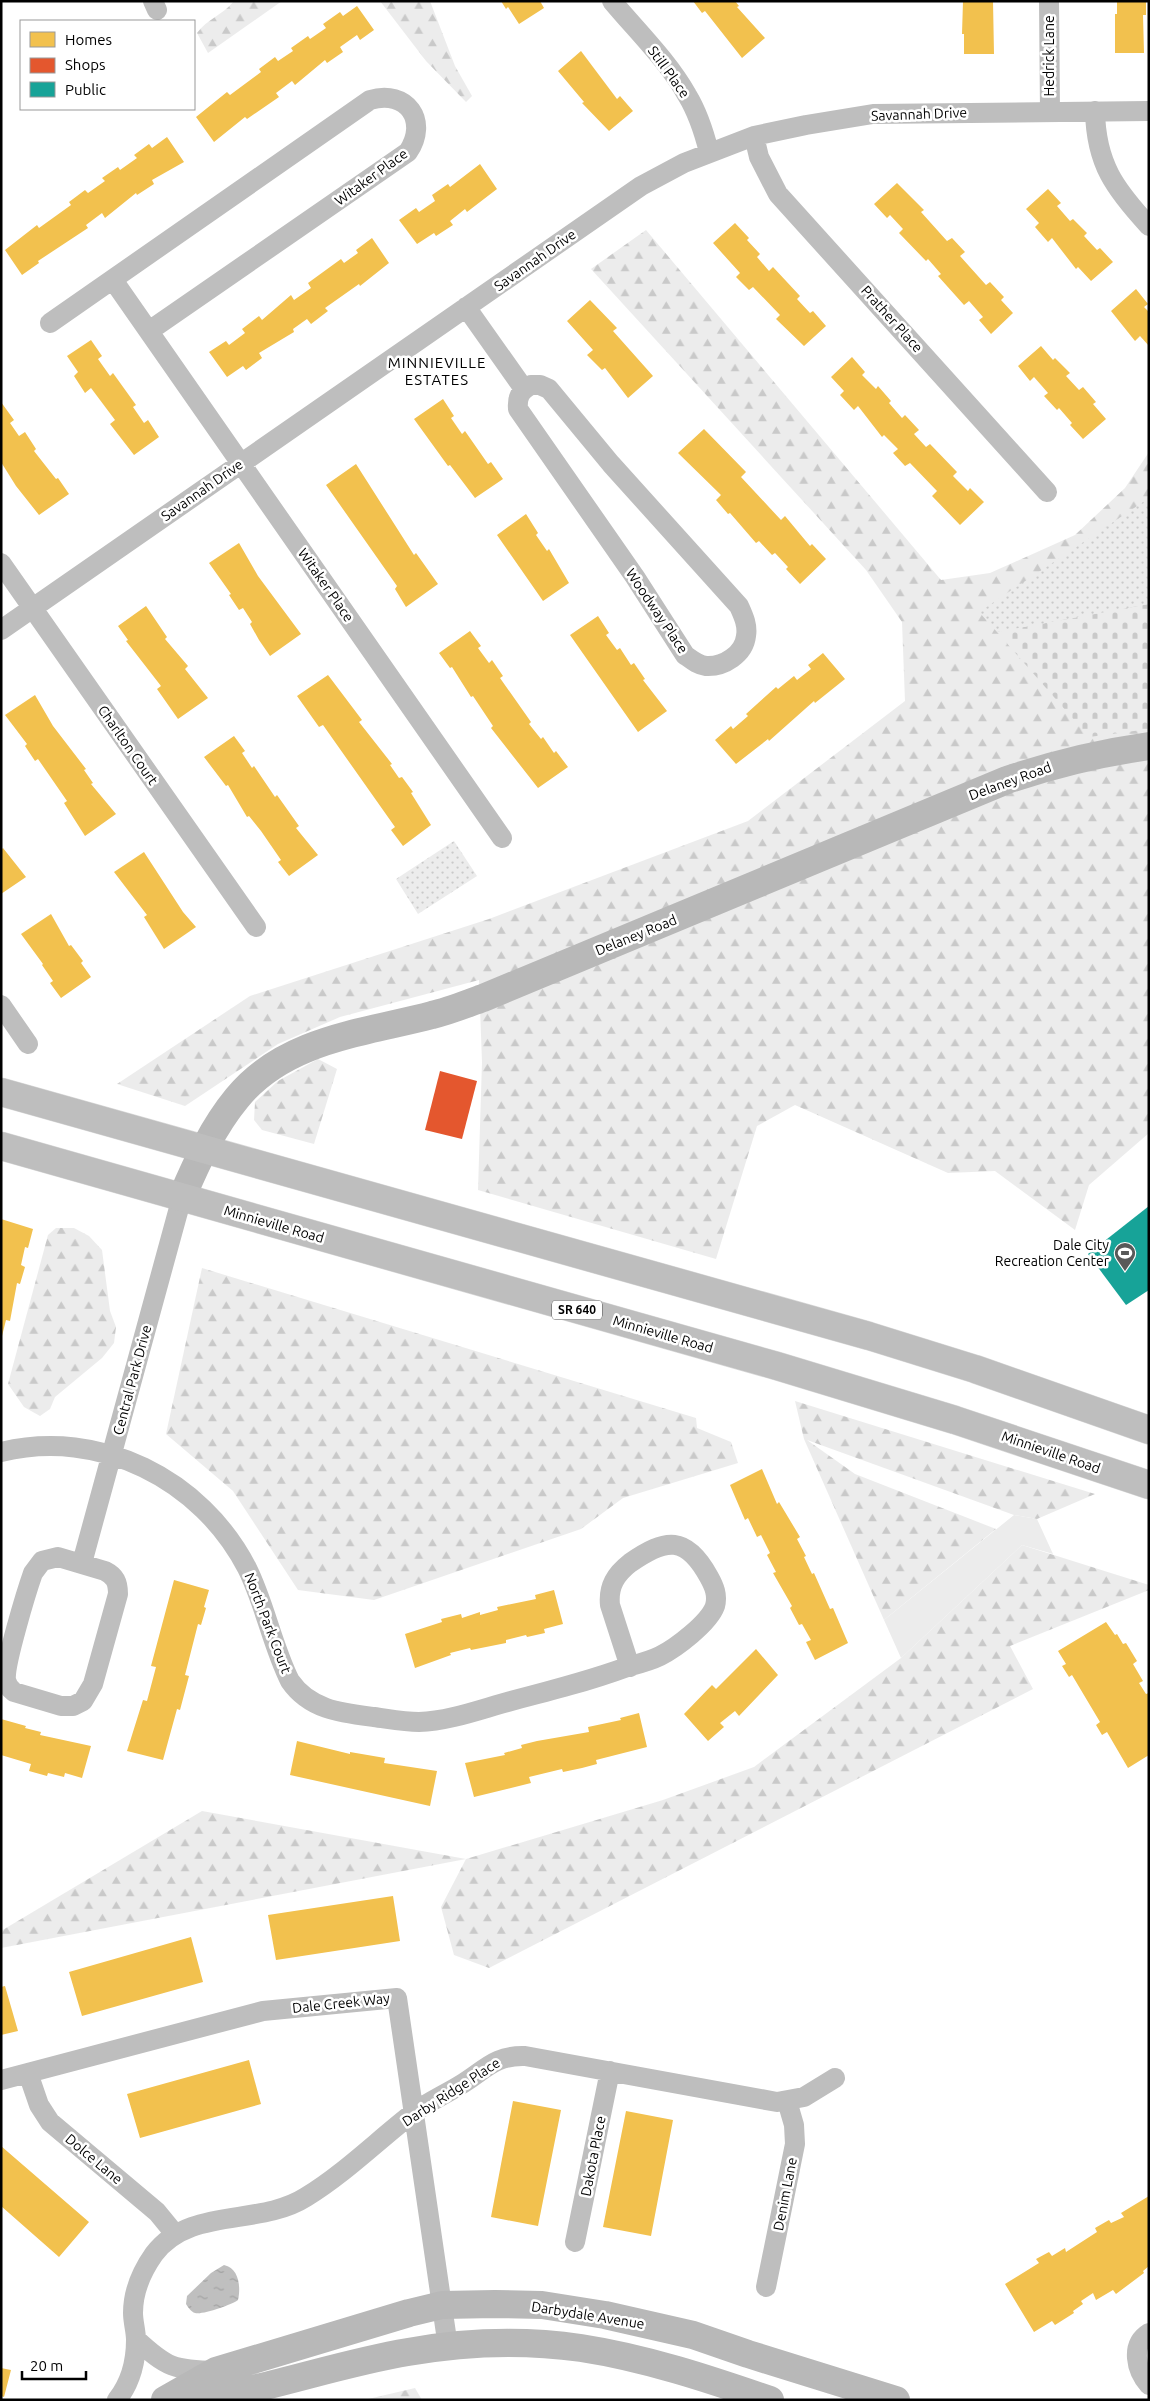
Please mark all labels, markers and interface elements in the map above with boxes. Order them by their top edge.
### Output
street label: Hedrick Lane [1041,15,1057,97]
legend [20,20,195,110]
text: Homes [65,31,112,48]
street label: Still Place [645,43,693,101]
text: Shops [65,56,106,73]
text: Public [65,81,106,98]
street label: Savannah Drive [871,104,967,124]
street label: Witaker Place [332,145,410,209]
street label: Savannah Drive [491,226,579,294]
street label: Prather Place [858,282,926,356]
district label: MINNIEVILLE ESTATES [388,354,486,388]
street label: Savannah Drive [158,456,246,524]
street label: Witaker Place [295,545,357,625]
street label: Woodway Place [623,566,691,656]
street label: Charlton Court [95,702,162,788]
street label: Delaney Road [967,759,1053,803]
street label: Delaney Road [593,911,679,959]
street label: Minnieville Road [222,1202,326,1246]
place label: Dale City Recreation Center [995,1237,1110,1269]
sports icon: Dale City Recreation Center [1113,1241,1137,1272]
road number: SR 640 [552,1300,602,1320]
street label: Minnieville Road [611,1312,715,1356]
street label: Central Park Drive [110,1323,154,1437]
street label: Minnieville Road [999,1428,1103,1476]
street label: North Park Court [241,1570,295,1676]
street label: Dale Creek Way [291,1990,391,2016]
street label: Darby Ridge Place [399,2054,503,2130]
street label: Dakota Place [577,2115,609,2197]
street label: Dolce Lane [62,2131,126,2187]
street label: Denim Lane [770,2156,800,2232]
street label: Darbydale Avenue [530,2298,646,2332]
scale bar [22,2348,86,2380]
text: 20 m [30,2357,63,2374]

